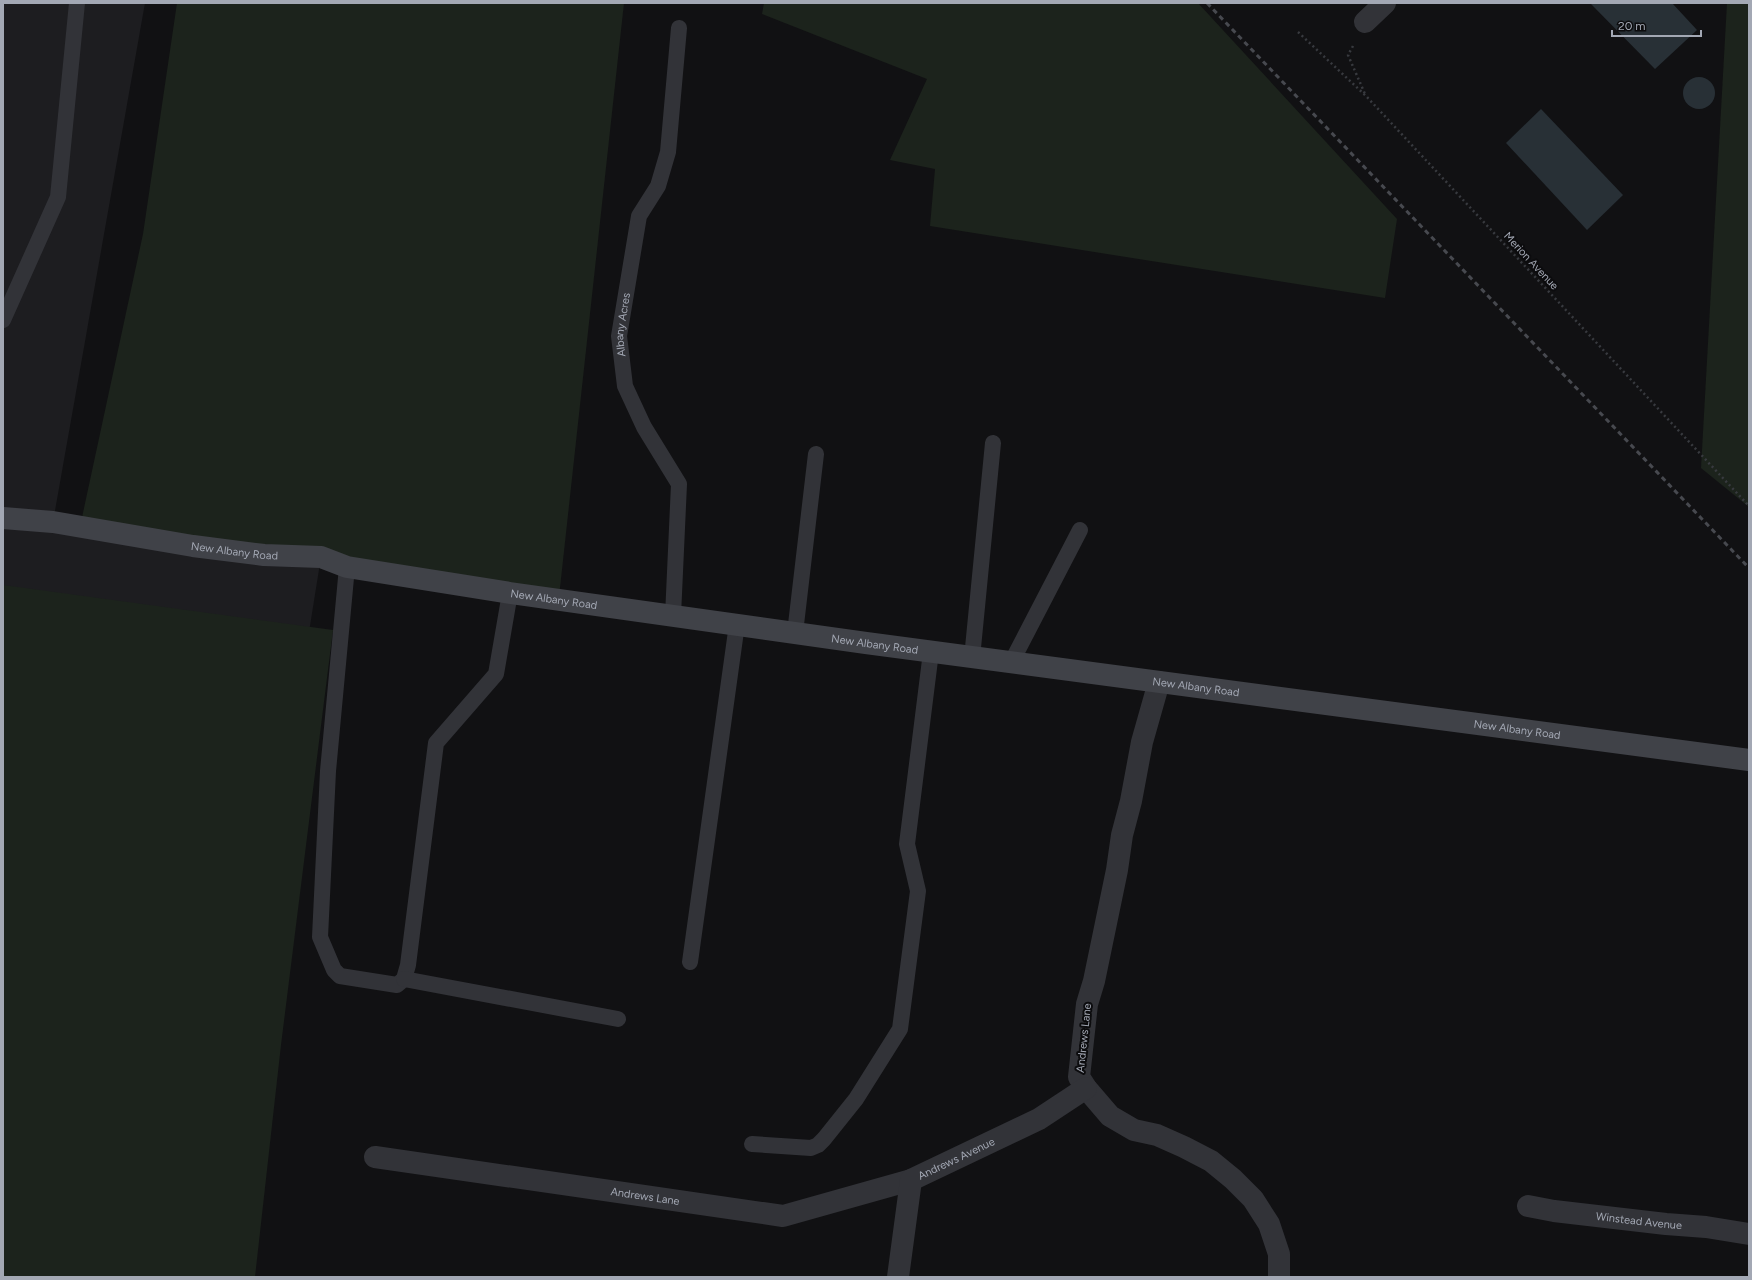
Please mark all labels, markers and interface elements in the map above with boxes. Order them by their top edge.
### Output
scale bar [1612,12,1701,38]
text: 20 m [1618,19,1646,33]
street label: Merion Avenue [1501,230,1561,292]
street label: Albany Acres [612,292,633,358]
street label: New Albany Road [190,539,278,562]
street label: New Albany Road [510,587,598,612]
street label: New Albany Road [830,632,919,656]
street label: New Albany Road [1152,675,1240,699]
street label: New Albany Road [1473,717,1561,741]
street label: Andrews Lane [1074,1003,1094,1073]
street label: Andrews Avenue [916,1135,997,1182]
street label: Andrews Lane [610,1185,681,1207]
street label: Winstead Avenue [1595,1209,1683,1232]

